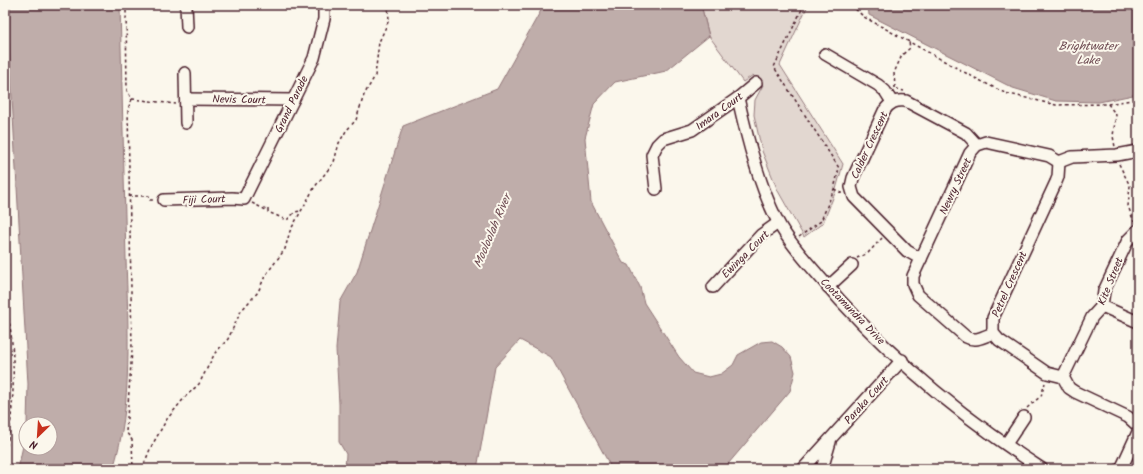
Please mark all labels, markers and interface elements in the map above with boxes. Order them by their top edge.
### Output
water label: Brightwater Lake [1059,37,1121,70]
street label: Grand Parade [270,73,314,136]
street label: Imara Court [692,88,748,135]
street label: Nevis Court [212,91,267,109]
street label: Calder Crescent [846,108,894,182]
street label: Newry Street [935,154,977,218]
water label: Mooloolah River [468,189,518,271]
street label: Fiji Court [182,190,227,210]
street label: Ewinga Court [717,226,774,283]
street label: Petrel Crescent [987,248,1033,320]
street label: Kite Street [1093,254,1129,308]
street label: Cootamundra Drive [815,274,889,349]
street label: Paraka Court [840,372,894,429]
north arrow [18,416,58,456]
text: N [27,435,41,454]

